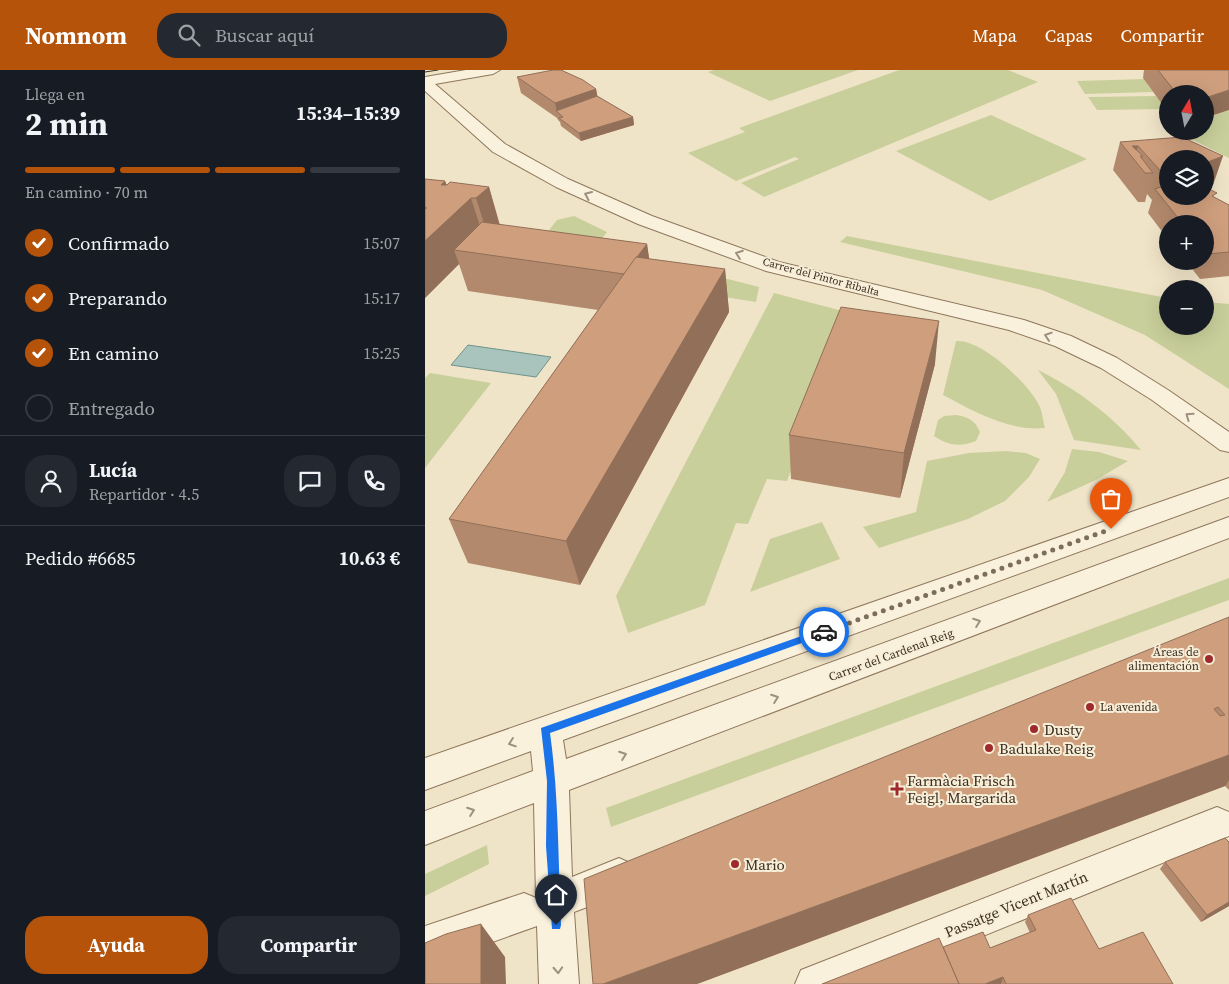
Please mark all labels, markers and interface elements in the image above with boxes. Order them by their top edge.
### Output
search box [157,13,507,58]
text: Nomnom [25,19,127,52]
icon: search [175,21,203,49]
text: Buscar aquí [215,22,314,48]
text: Mapa [972,23,1017,48]
text: Capas [1045,23,1092,48]
text: Compartir [1120,23,1204,48]
text: Llega en [25,83,85,105]
north arrow [1159,85,1214,140]
map controls [1159,85,1214,335]
text: 15:34–15:39 [296,100,400,126]
text: 2 min [25,102,108,146]
button: layers [1159,150,1214,205]
text: En camino · 70 m [25,181,148,203]
one-way arrow [584,190,593,201]
button: + [1159,215,1214,270]
icon: check [25,229,53,257]
text: Confirmado [68,230,170,256]
text: 15:07 [363,232,400,254]
one-way arrow [736,250,744,260]
street label: Carrer del Pintor Ribalta [761,254,881,300]
button: − [1159,280,1214,335]
icon: check [25,284,53,312]
text: Preparando [68,285,167,311]
text: 15:17 [363,287,400,309]
one-way arrow [1045,332,1053,342]
icon: check [25,339,53,367]
text: En camino [68,340,159,366]
text: 15:25 [363,342,400,364]
text: Entregado [68,395,155,421]
one-way arrow [1186,413,1195,422]
button: person [25,455,77,507]
button: chat [284,455,336,507]
button: phone [348,455,400,507]
text: Lucía [89,457,137,483]
pin [1090,478,1132,529]
text: Repartidor · 4.5 [89,483,199,505]
icon: bag [1097,485,1125,513]
text: Pedido #6685 [25,545,136,571]
text: 10.63 € [339,545,400,571]
courier [799,607,849,657]
icon: car [810,618,838,646]
one-way arrow [972,618,981,629]
street label: Carrer del Cardenal Reig [826,625,956,685]
place label: Áreas de alimentación [1128,644,1199,674]
marker: Áreas de alimentación [1203,653,1215,665]
one-way arrow [771,694,779,704]
place label: La avenida [1100,699,1158,715]
marker: La avenida [1084,701,1096,713]
place label: Dusty [1044,719,1083,740]
marker: Dusty [1028,723,1040,735]
one-way arrow [508,737,516,747]
place label: Badulake Reig [999,738,1094,759]
marker: Badulake Reig [983,742,995,754]
one-way arrow [618,750,627,761]
place label: Farmàcia Frisch Feigl, Margarida [907,770,1016,808]
marker: Farmàcia Frisch Feigl, Margarida [891,783,903,795]
one-way arrow [466,807,475,817]
place label: Mario [745,854,785,875]
marker: Mario [729,858,741,870]
street label: Passatge Vicent Martín [941,866,1091,942]
pin [535,874,577,925]
icon: home [542,881,570,909]
button: Ayuda [25,916,208,974]
button: Compartir [218,916,400,974]
one-way arrow [552,966,563,974]

